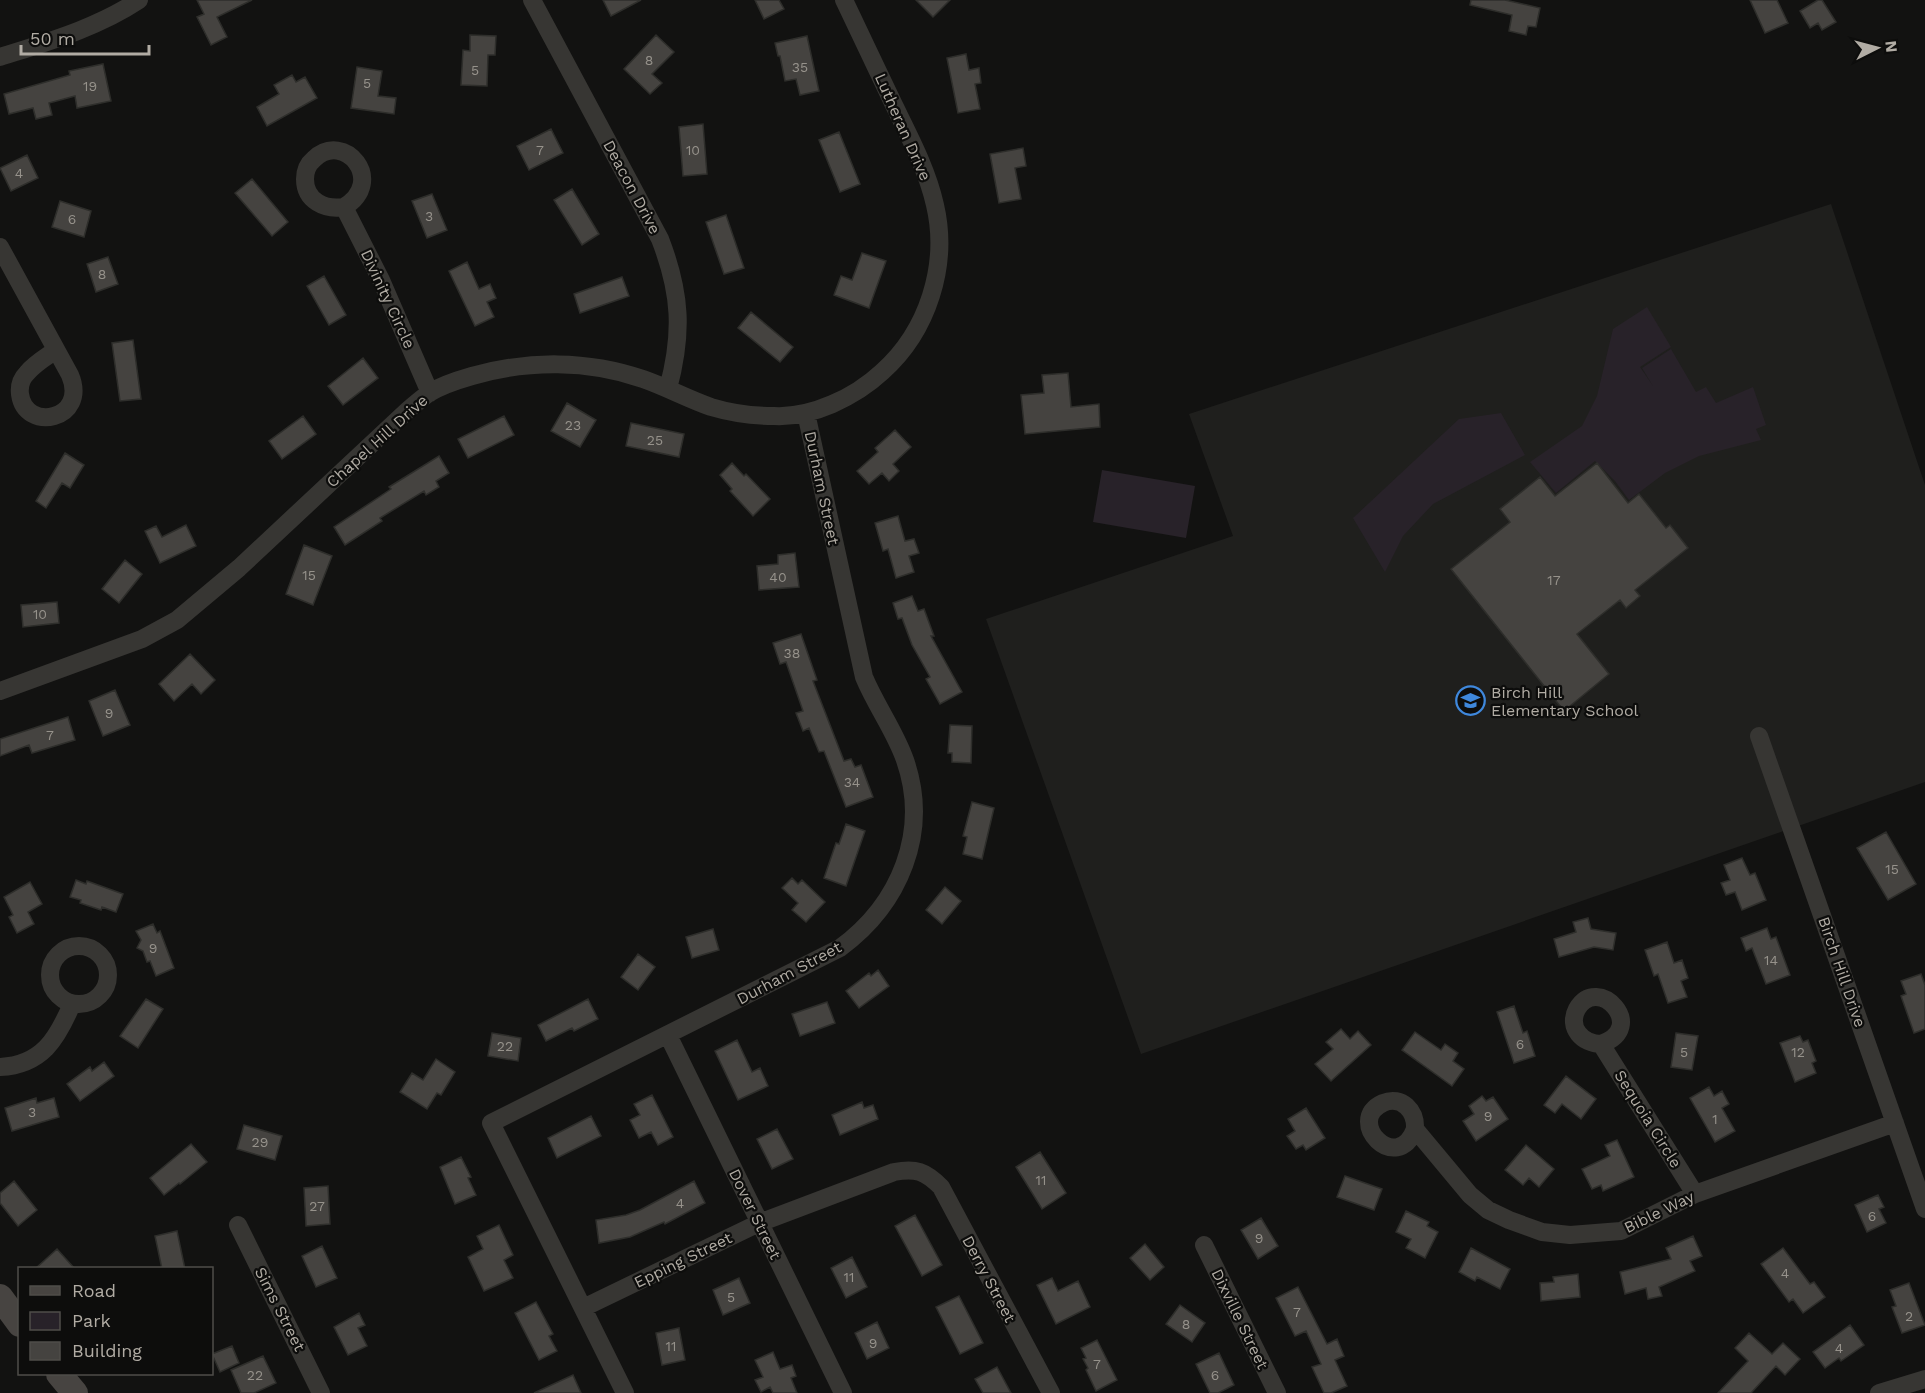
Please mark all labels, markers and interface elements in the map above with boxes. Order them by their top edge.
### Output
scale bar [21,18,148,56]
north arrow [1847,18,1907,78]
text: 50 m [30,28,75,49]
text: N [1881,40,1901,53]
house number: 8 [645,52,653,68]
house number: 35 [792,59,808,75]
house number: 5 [471,62,479,78]
street label: Lutheran Drive [871,70,935,184]
house number: 5 [363,75,371,91]
house number: 19 [83,78,97,94]
street label: Deacon Drive [599,137,665,237]
house number: 7 [536,142,544,158]
house number: 10 [686,142,700,158]
house number: 4 [15,165,23,181]
house number: 3 [425,208,433,224]
house number: 6 [68,211,76,227]
street label: Divinity Circle [357,246,419,352]
house number: 8 [98,266,106,282]
street label: Chapel Hill Drive [323,391,431,491]
house number: 23 [565,417,581,433]
street label: Durham Street [801,429,843,547]
house number: 25 [647,432,663,448]
house number: 15 [302,567,316,583]
house number: 40 [769,569,787,585]
house number: 17 [1547,572,1561,588]
house number: 10 [33,606,47,622]
house number: 38 [784,645,800,661]
place label: Birch Hill Elementary School [1491,683,1639,720]
school or university icon: Birch Hill Elementary School [1454,685,1486,717]
house number: 9 [105,705,113,721]
house number: 7 [46,727,54,743]
house number: 34 [844,774,860,790]
house number: 15 [1885,861,1899,877]
street label: Birch Hill Drive [1814,914,1870,1030]
street label: Durham Street [733,937,845,1009]
house number: 9 [149,940,157,956]
house number: 14 [1764,952,1778,968]
house number: 6 [1516,1036,1524,1052]
house number: 22 [497,1038,513,1054]
house number: 5 [1680,1044,1688,1060]
house number: 12 [1791,1044,1805,1060]
street label: Sequoia Circle [1610,1066,1686,1172]
house number: 3 [28,1104,36,1120]
house number: 9 [1484,1108,1492,1124]
house number: 1 [1712,1111,1718,1127]
house number: 29 [252,1134,268,1150]
street label: Dover Street [725,1166,785,1263]
house number: 11 [1036,1172,1046,1188]
street label: Bible Way [1621,1187,1698,1237]
house number: 4 [676,1195,684,1211]
house number: 27 [309,1198,325,1214]
house number: 6 [1868,1208,1876,1224]
street label: Epping Street [631,1228,735,1292]
house number: 9 [1255,1230,1263,1246]
street label: Derry Street [958,1232,1020,1326]
street label: Sims Street [251,1264,309,1354]
house number: 4 [1781,1265,1789,1281]
street label: Dixville Street [1207,1266,1273,1373]
legend [18,1267,213,1375]
house number: 11 [844,1269,854,1285]
text: Road [72,1280,116,1301]
house number: 5 [727,1289,735,1305]
house number: 7 [1293,1304,1301,1320]
house number: 2 [1905,1308,1913,1324]
text: Park [72,1310,111,1331]
house number: 8 [1182,1316,1190,1332]
house number: 9 [869,1335,877,1351]
house number: 11 [666,1338,676,1354]
text: Building [72,1340,142,1361]
house number: 4 [1835,1340,1843,1356]
house number: 7 [1093,1356,1101,1372]
house number: 22 [247,1367,263,1383]
house number: 6 [1211,1367,1219,1383]

